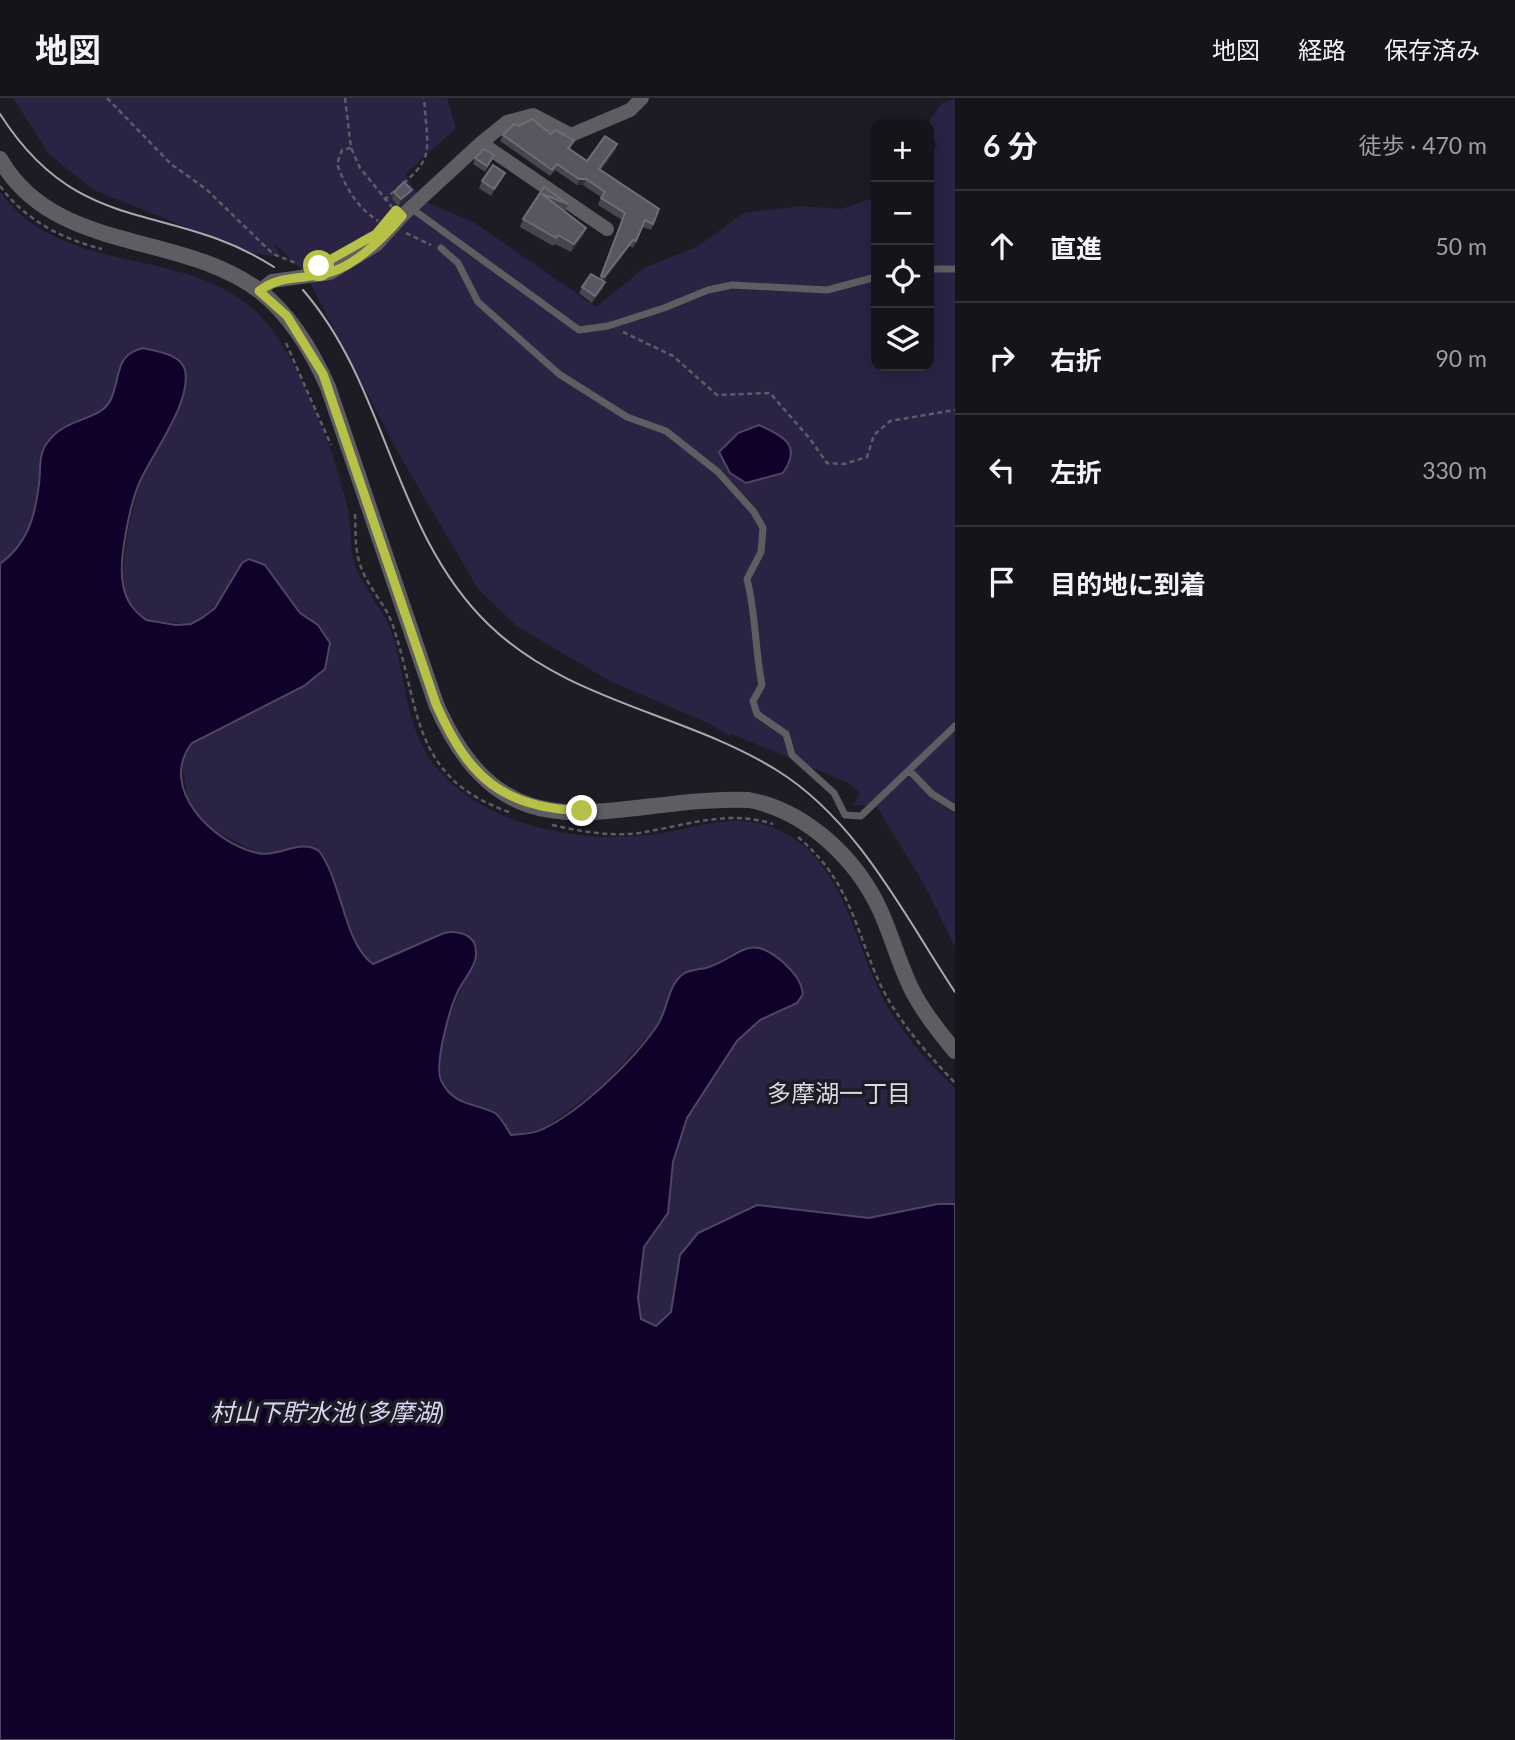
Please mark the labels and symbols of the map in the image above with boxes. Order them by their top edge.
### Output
route start [303,250,334,281]
route end [566,795,597,826]
district label: 多摩湖一丁目 [767,1078,911,1107]
water label: 村山下貯水池 (多摩湖) [210,1397,444,1426]

